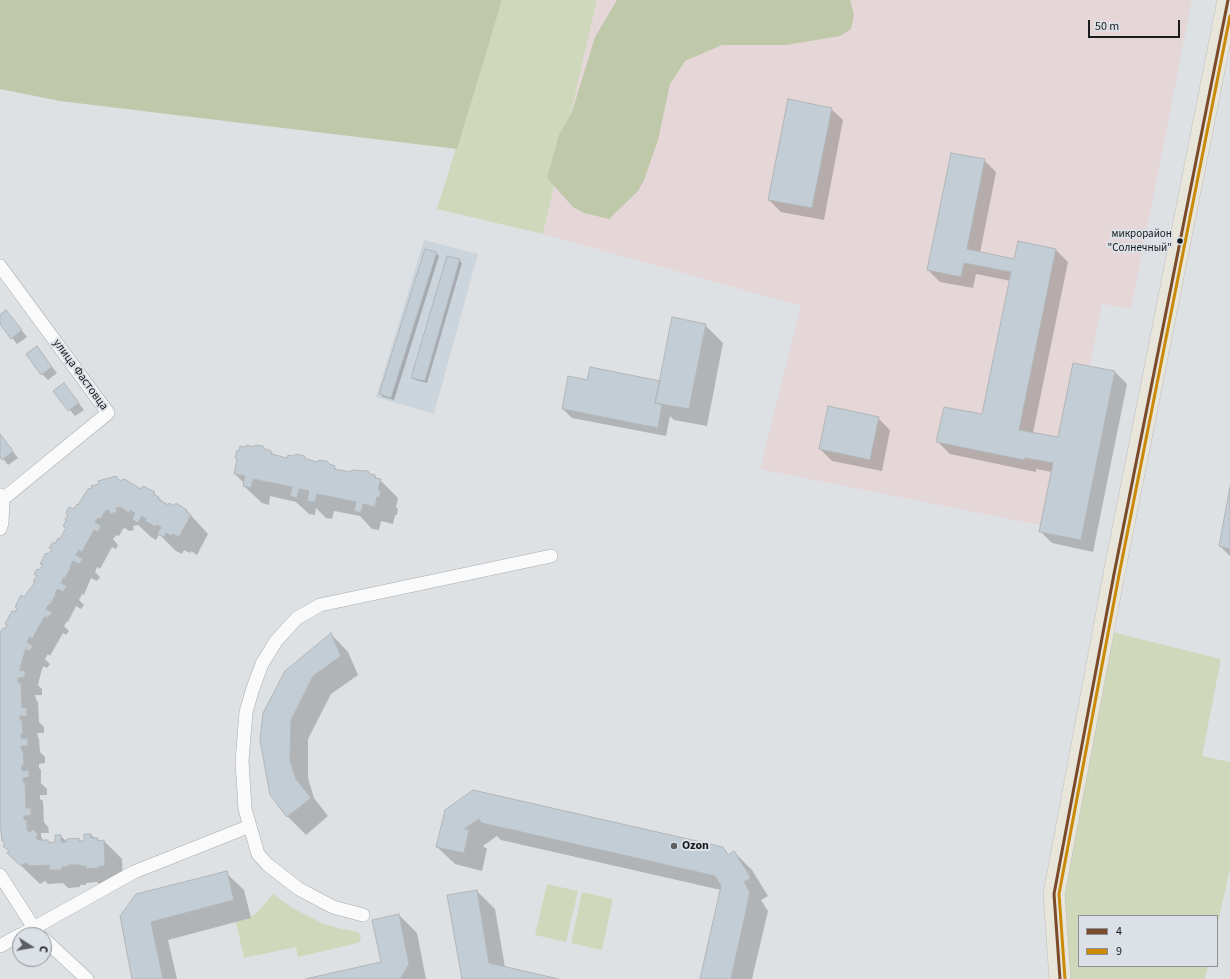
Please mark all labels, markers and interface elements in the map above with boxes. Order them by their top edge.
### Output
scale bar [1090,12,1182,38]
text: 50 m [1095,18,1119,35]
place label: микрорайон "Солнечный" [1107,228,1172,254]
marker: микрорайон "Солнечный" [1175,236,1185,246]
street label: улица Фастовца [49,337,111,413]
place label: Ozon [682,839,709,853]
marker: Ozon [669,841,679,851]
legend [1078,915,1218,967]
text: 4 [1116,923,1122,940]
north arrow [12,927,52,967]
text: 9 [1116,943,1122,960]
text: С [35,945,51,954]

